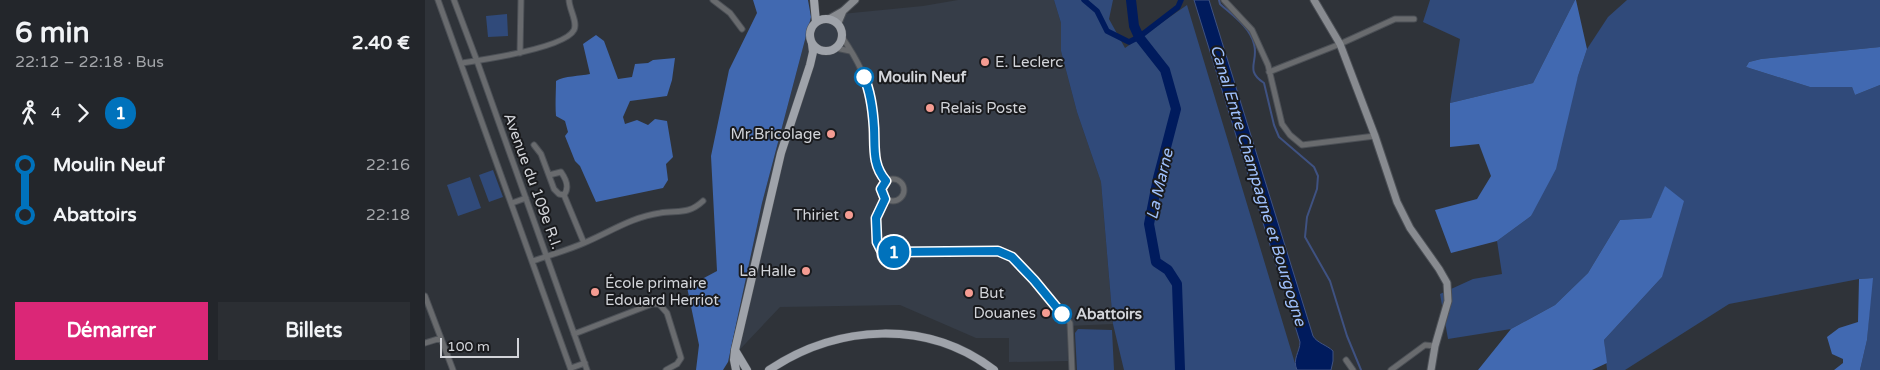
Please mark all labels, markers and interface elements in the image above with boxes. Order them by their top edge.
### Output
text: 6 min [15,16,90,50]
text: 2.40 € [352,32,410,54]
water label: Canal Entre Champagne et Bourgogne [1206,42,1311,329]
text: 22:12 – 22:18 · Bus [15,52,164,72]
place label: E. Leclerc [995,53,1063,71]
marker: E. Leclerc [979,56,991,68]
marker: Moulin Neuf [854,67,874,87]
place label: Moulin Neuf [878,68,967,86]
icon: walk [15,99,43,127]
icon: forward [69,99,97,127]
place label: Relais Poste [940,99,1026,117]
text: 1 [115,102,126,124]
marker: Relais Poste [924,102,936,114]
text: 4 [51,103,61,123]
street label: Avenue du 109e R.I. [500,110,566,252]
place label: Mr.Bricolage [731,125,821,143]
marker: Mr.Bricolage [825,128,837,140]
water label: La Marne [1142,146,1178,221]
text: Moulin Neuf [53,154,165,176]
text: 22:16 [366,155,410,175]
text: Abattoirs [53,204,137,226]
text: 22:18 [366,205,410,225]
place label: Thiriet [793,206,839,224]
marker: Thiriet [843,209,855,221]
line badge: 1 [878,236,910,268]
text: 1 [888,241,900,263]
place label: La Halle [739,262,796,280]
marker: La Halle [800,265,812,277]
place label: École primaire Edouard Herriot [605,274,719,309]
place label: But [979,284,1004,302]
marker: École primaire Edouard Herriot [589,286,601,298]
marker: But [963,287,975,299]
button: Démarrer [15,302,208,360]
button: Billets [218,302,410,360]
place label: Douanes [974,304,1036,322]
marker: Abattoirs [1052,304,1072,324]
place label: Abattoirs [1076,305,1142,323]
marker: Douanes [1040,307,1052,319]
scale bar [440,335,519,358]
text: 100 m [447,338,490,355]

